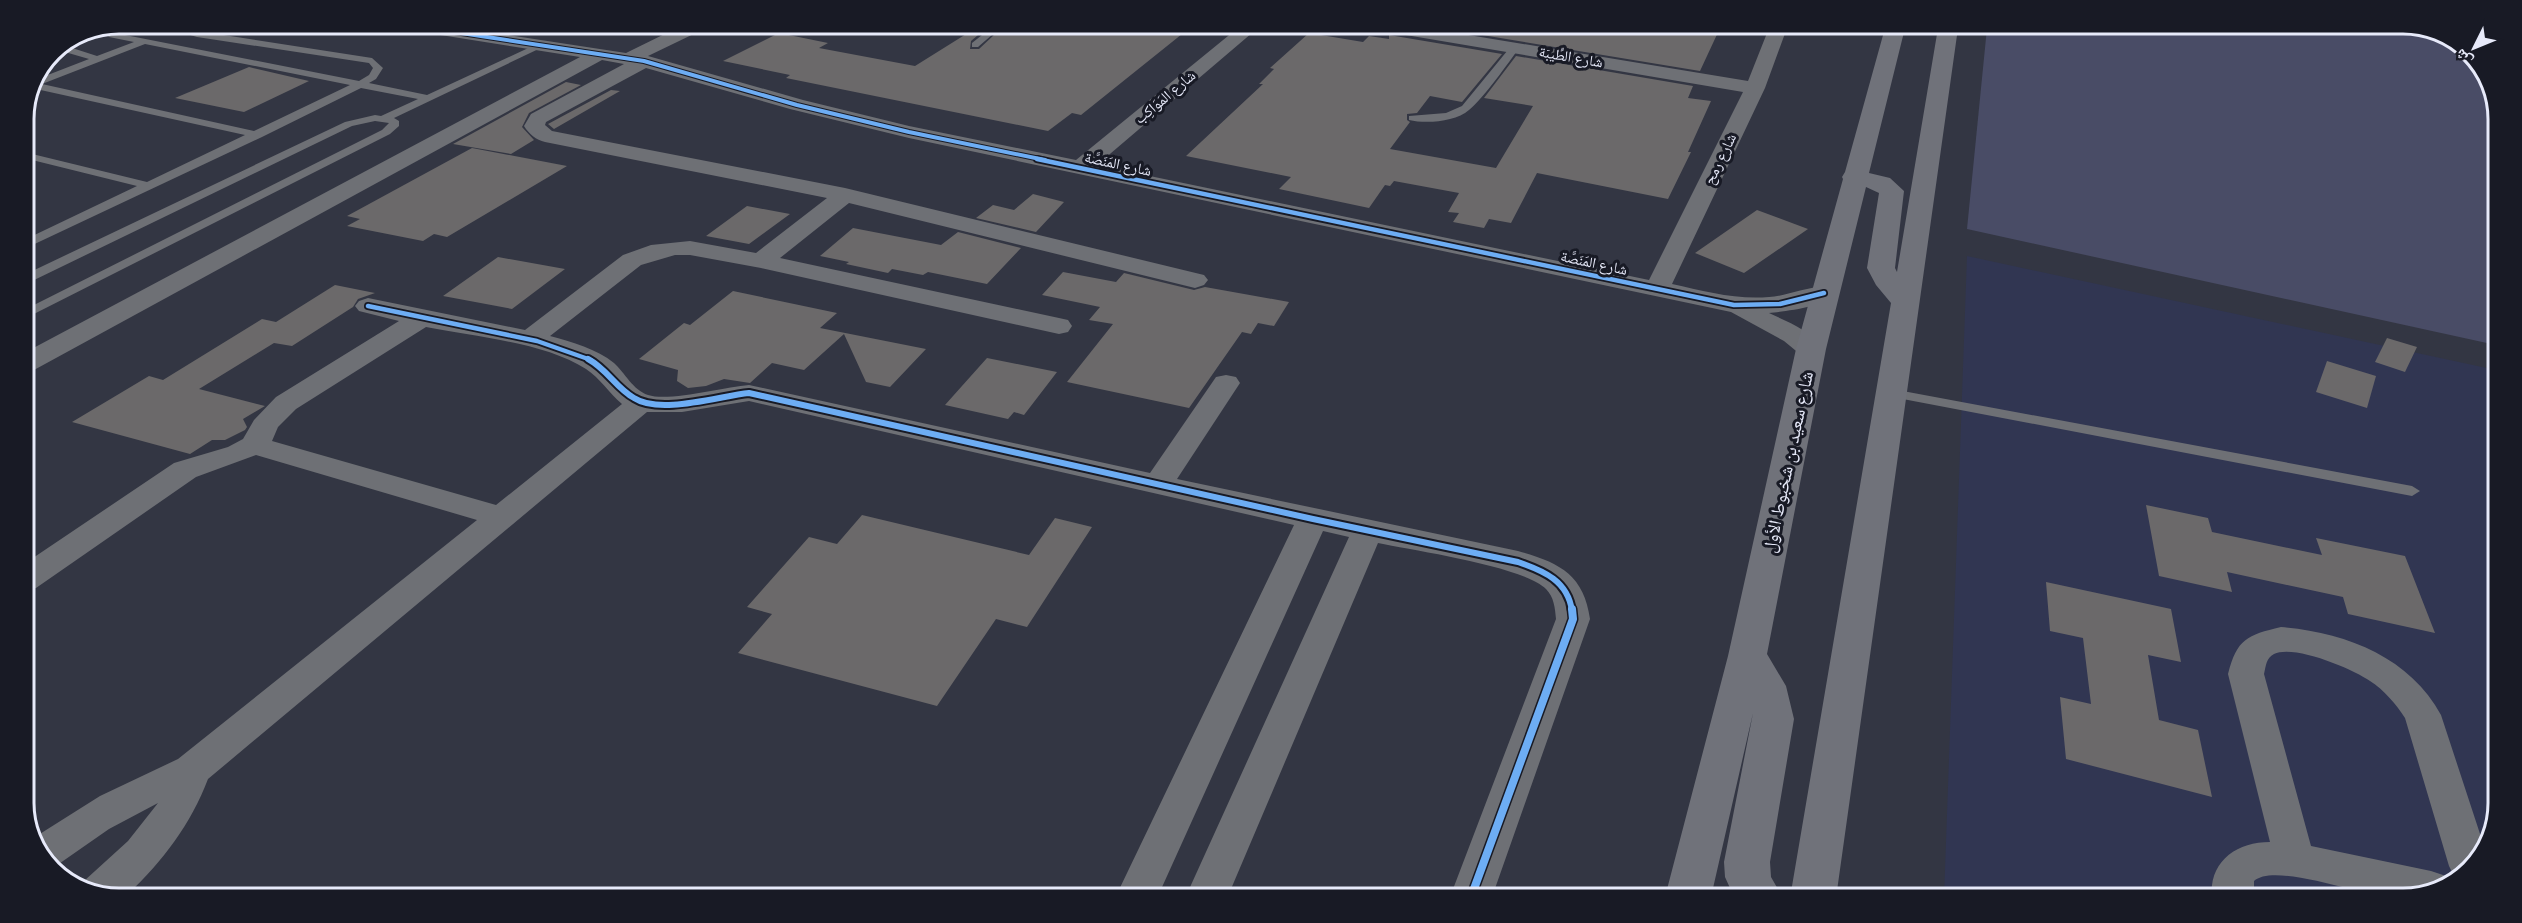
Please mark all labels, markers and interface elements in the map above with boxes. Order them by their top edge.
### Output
north arrow [2444,18,2504,78]
street label: شارع الطِّيبَة [1537,41,1605,72]
text: ش [2449,45,2477,72]
street label: شارع المَوَاكِب [1130,65,1200,128]
street label: شارع رمح [1698,130,1741,188]
street label: شارع المَنَصَّة [1083,146,1154,181]
street label: شارع المَنَصَّة [1559,245,1630,280]
street label: شارع سعيد بن شخبوط الأول [1756,369,1819,555]

